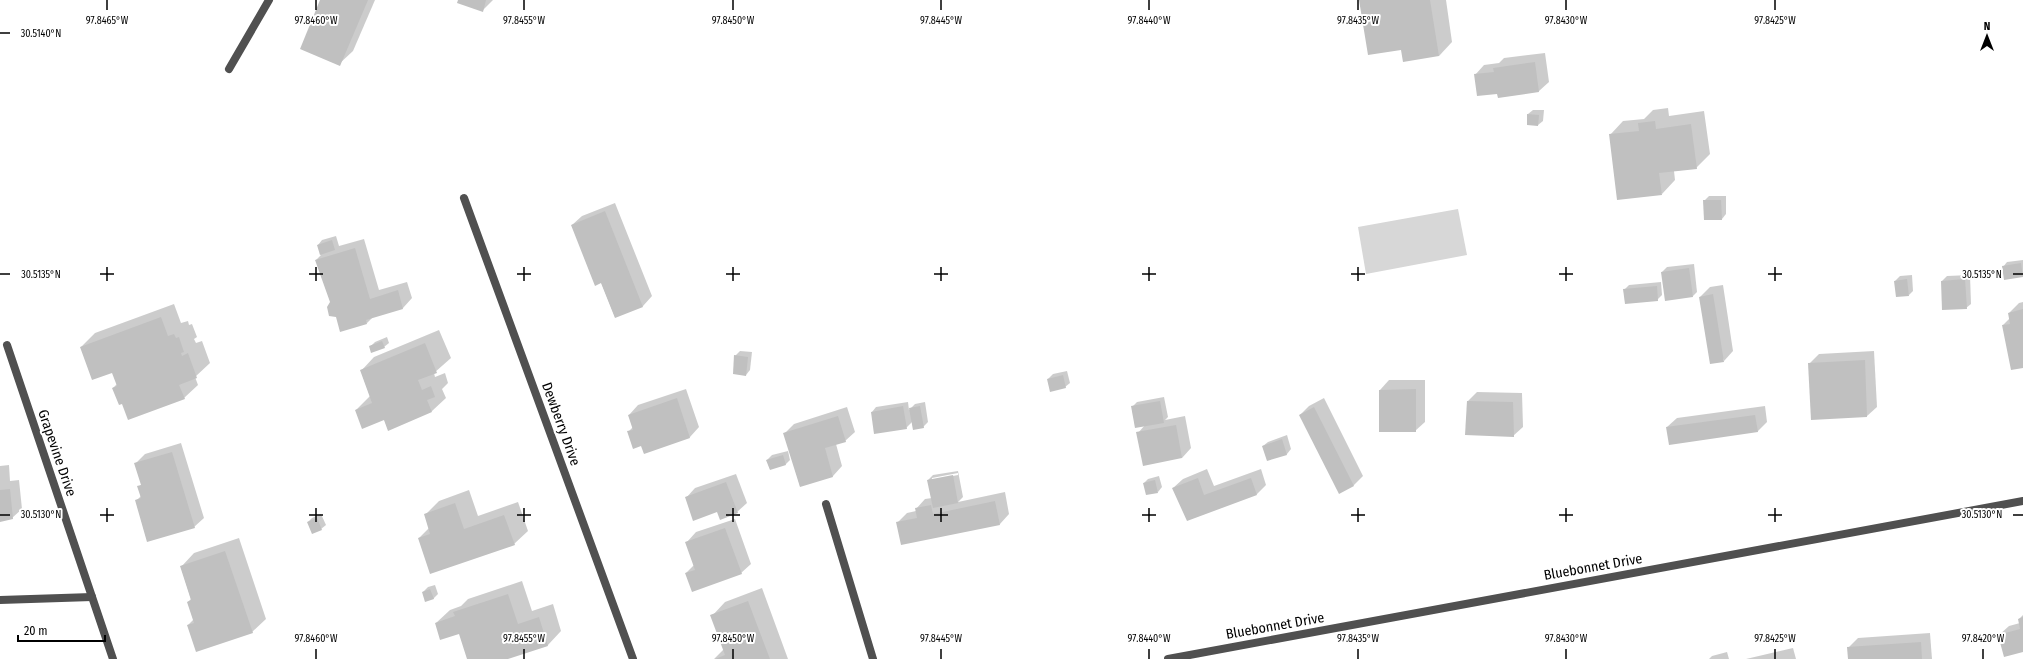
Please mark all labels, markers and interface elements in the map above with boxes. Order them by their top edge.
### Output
text: 97.8465°W [86,15,129,27]
text: 97.8460°W [294,15,338,27]
text: 97.8455°W [503,15,545,27]
text: 97.8450°W [712,15,755,27]
text: 97.8445°W [920,15,963,27]
text: 97.8440°W [1128,15,1171,27]
text: 97.8435°W [1337,15,1379,27]
text: 97.8430°W [1545,15,1588,27]
text: 97.8425°W [1754,15,1796,27]
north arrow [1967,16,2007,56]
text: N [1984,20,1990,33]
text: 30.5140°N [21,28,61,40]
text: 30.5135°N [21,269,61,281]
text: 30.5135°N [1962,269,2002,281]
street label: Dewberry Drive [538,380,584,468]
street label: Grapevine Drive [34,407,80,499]
text: 30.5130°N [21,509,61,521]
text: 30.5130°N [1962,509,2002,521]
street label: Bluebonnet Drive [1542,550,1644,584]
street label: Bluebonnet Drive [1224,609,1326,643]
scale bar [18,617,105,643]
text: 20 m [24,624,48,638]
text: 97.8460°W [294,633,338,645]
text: 97.8455°W [503,633,545,645]
text: 97.8450°W [712,633,755,645]
text: 97.8445°W [920,633,963,645]
text: 97.8440°W [1128,633,1171,645]
text: 97.8435°W [1337,633,1379,645]
text: 97.8430°W [1545,633,1588,645]
text: 97.8425°W [1754,633,1796,645]
text: 97.8420°W [1962,633,2005,645]

